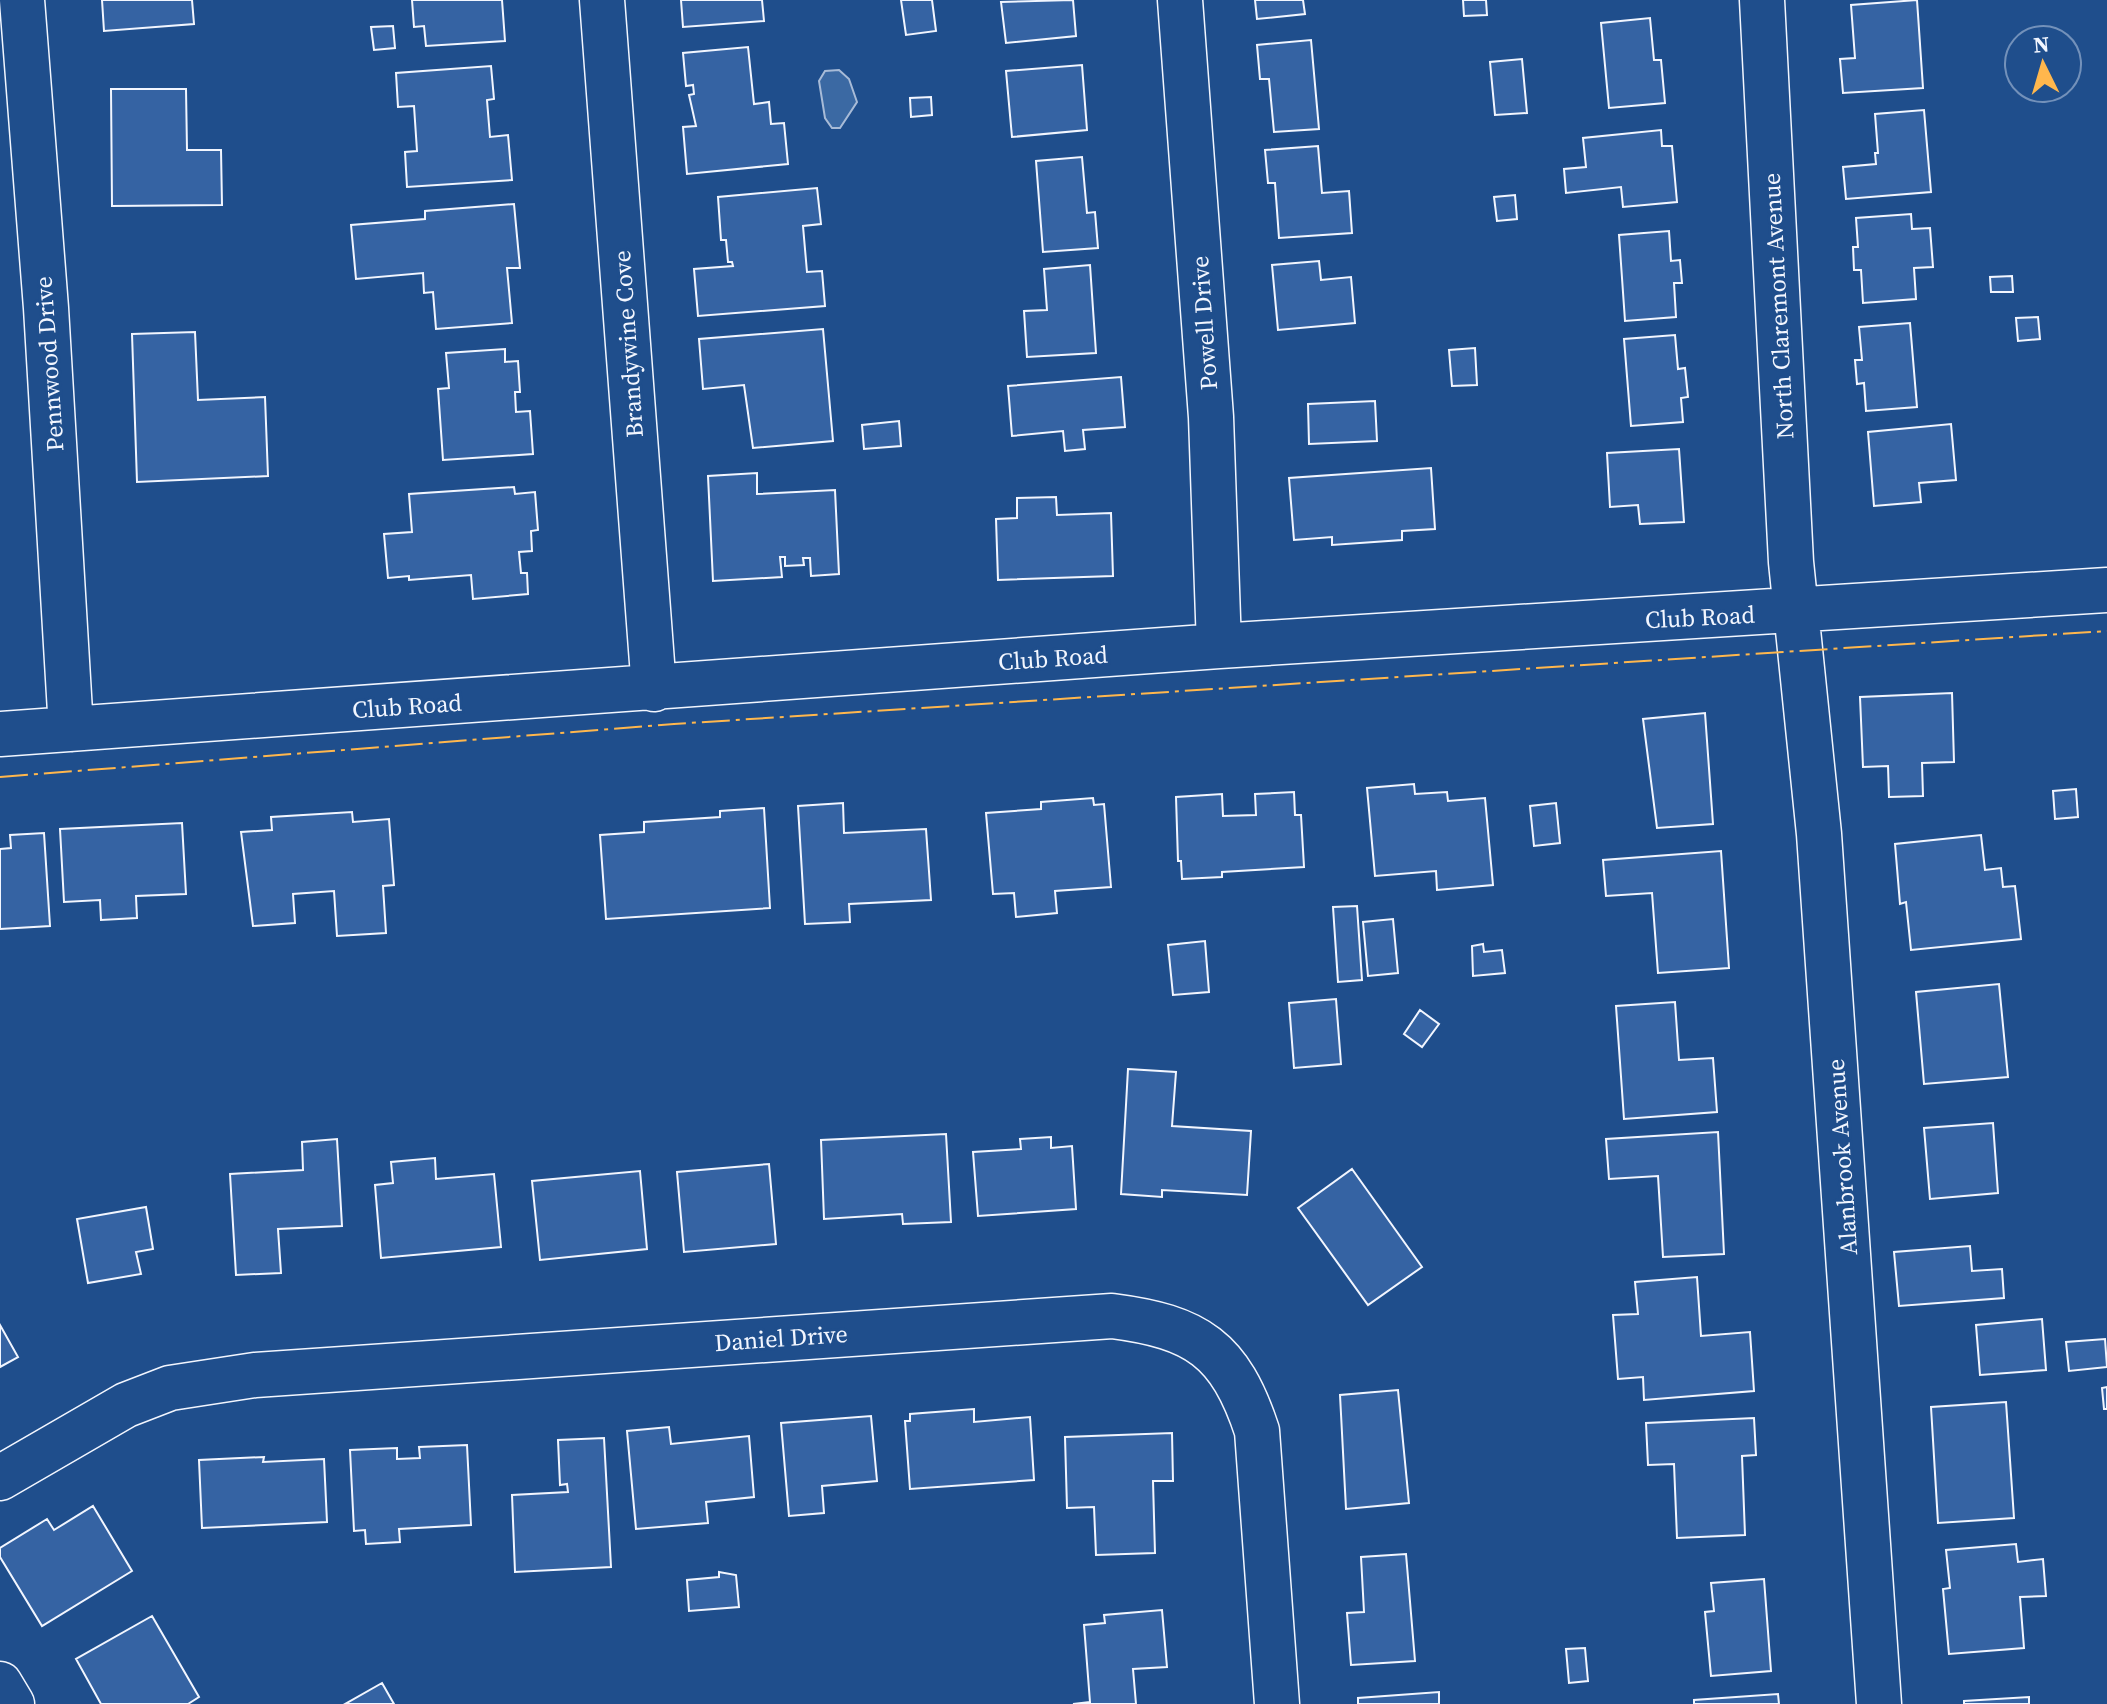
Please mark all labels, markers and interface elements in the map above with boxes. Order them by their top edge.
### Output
north arrow [2003,24,2083,104]
text: N [2032,28,2051,60]
street label: North Claremont Avenue [1755,172,1801,440]
street label: Brandywine Cove [605,249,651,439]
street label: Powell Drive [1183,255,1225,391]
street label: Pennwood Drive [26,275,72,453]
street label: Club Road [1644,598,1756,636]
street label: Club Road [997,638,1109,678]
street label: Club Road [351,686,463,726]
street label: Alanbrook Avenue [1819,1058,1865,1256]
street label: Daniel Drive [713,1317,849,1359]

